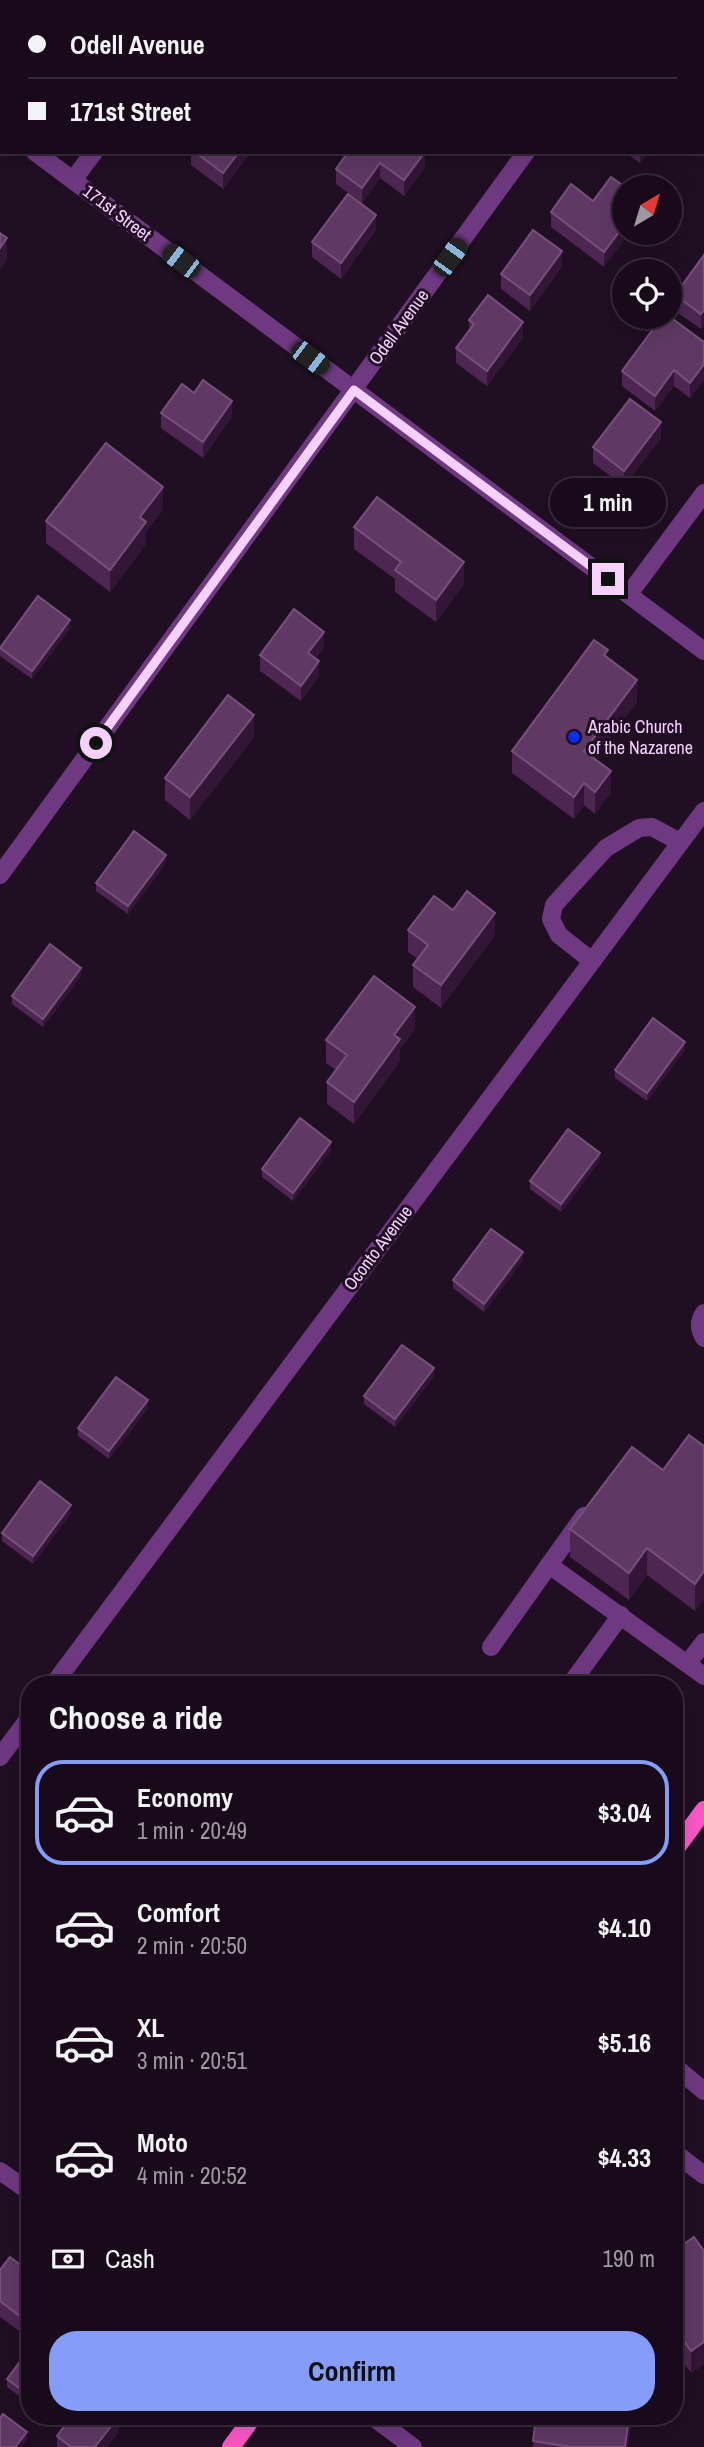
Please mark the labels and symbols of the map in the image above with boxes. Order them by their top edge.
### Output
north arrow [612,175,682,245]
street label: 171st Street [78,179,157,247]
car [430,234,471,280]
car [158,240,205,282]
street label: Odell Avenue [363,284,434,369]
car [287,337,334,379]
callout: 1 min [550,477,666,526]
route end [592,563,624,595]
place label: Arabic Church of the Nazarene [587,714,693,760]
route start [80,727,112,759]
marker: Arabic Church of the Nazarene [566,729,582,745]
street label: Oconto Avenue [337,1200,418,1295]

